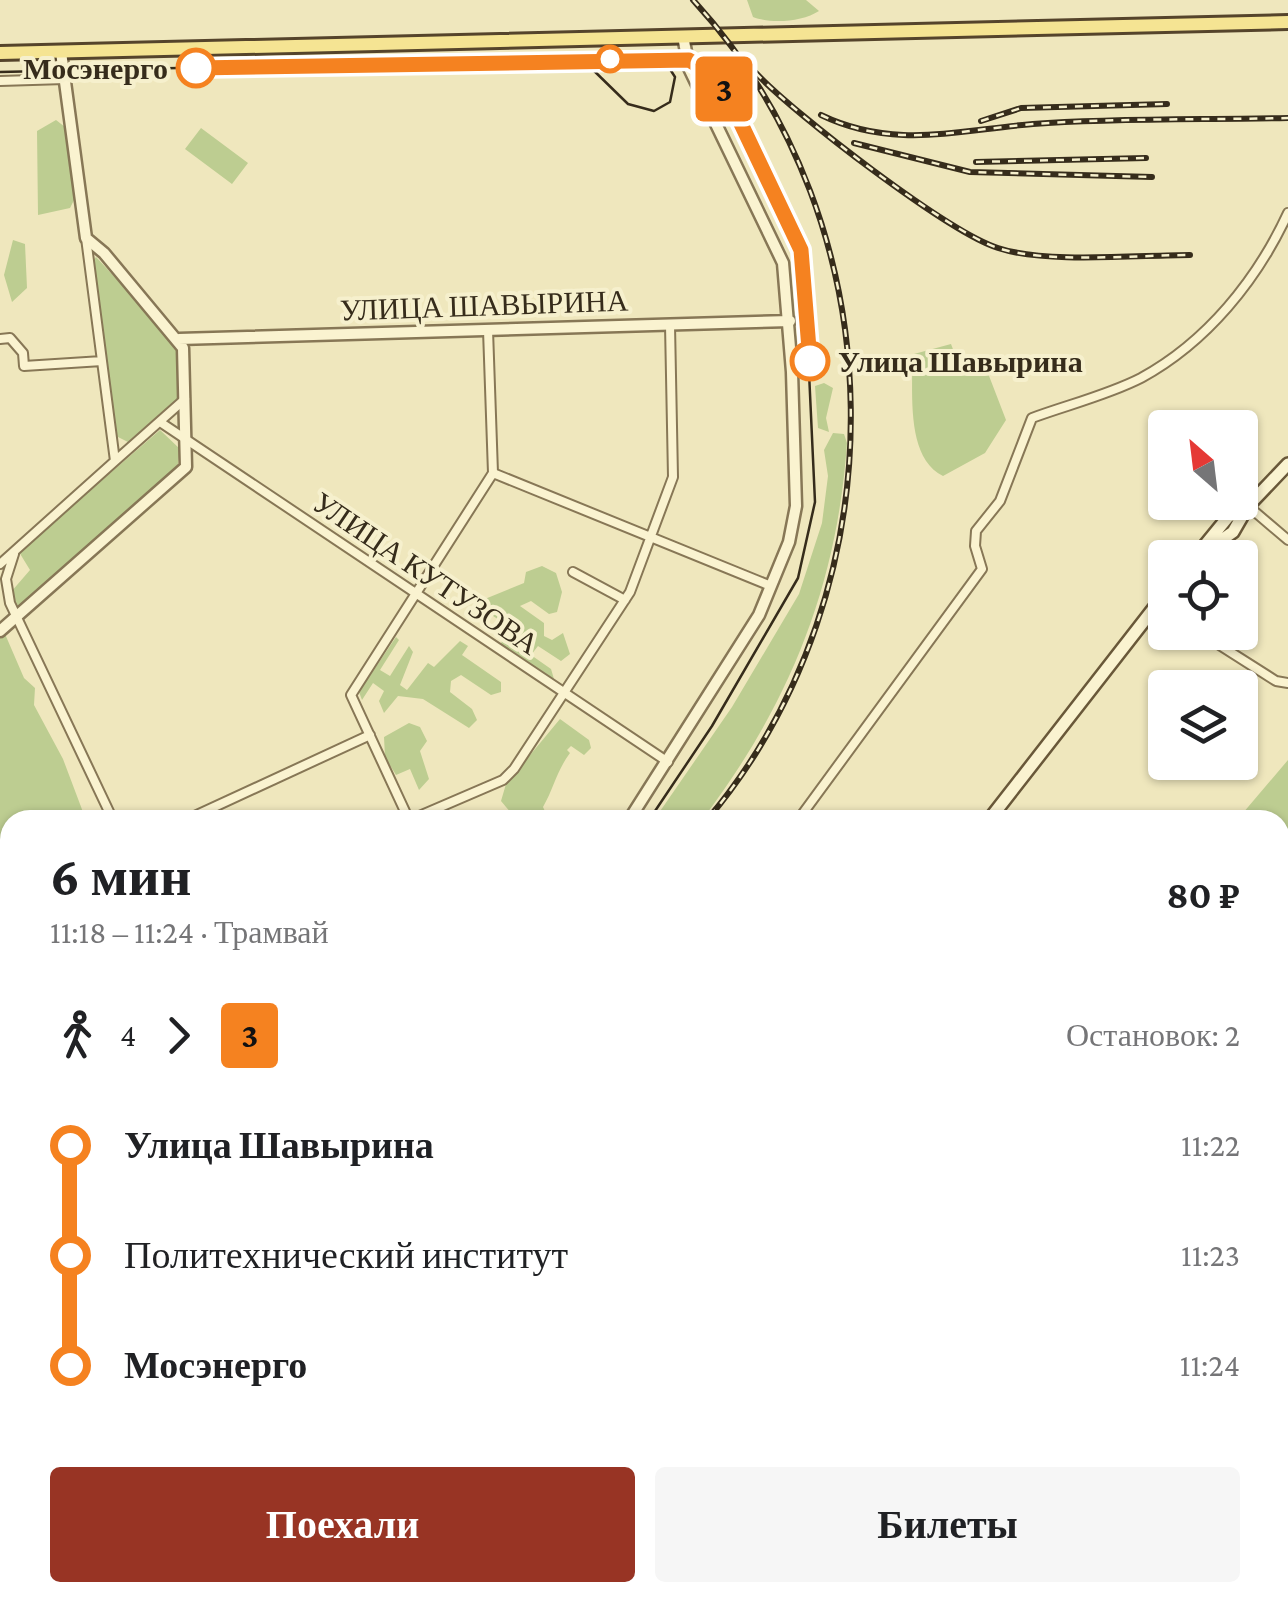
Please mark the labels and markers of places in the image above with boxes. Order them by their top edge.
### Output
unlabelled marker [597,46,623,72]
marker: Мосэнерго [177,49,215,87]
place label: Мосэнерго [23,52,168,85]
marker: Улица Шавырина [791,342,829,380]
place label: Улица Шавырина [838,345,1083,378]

